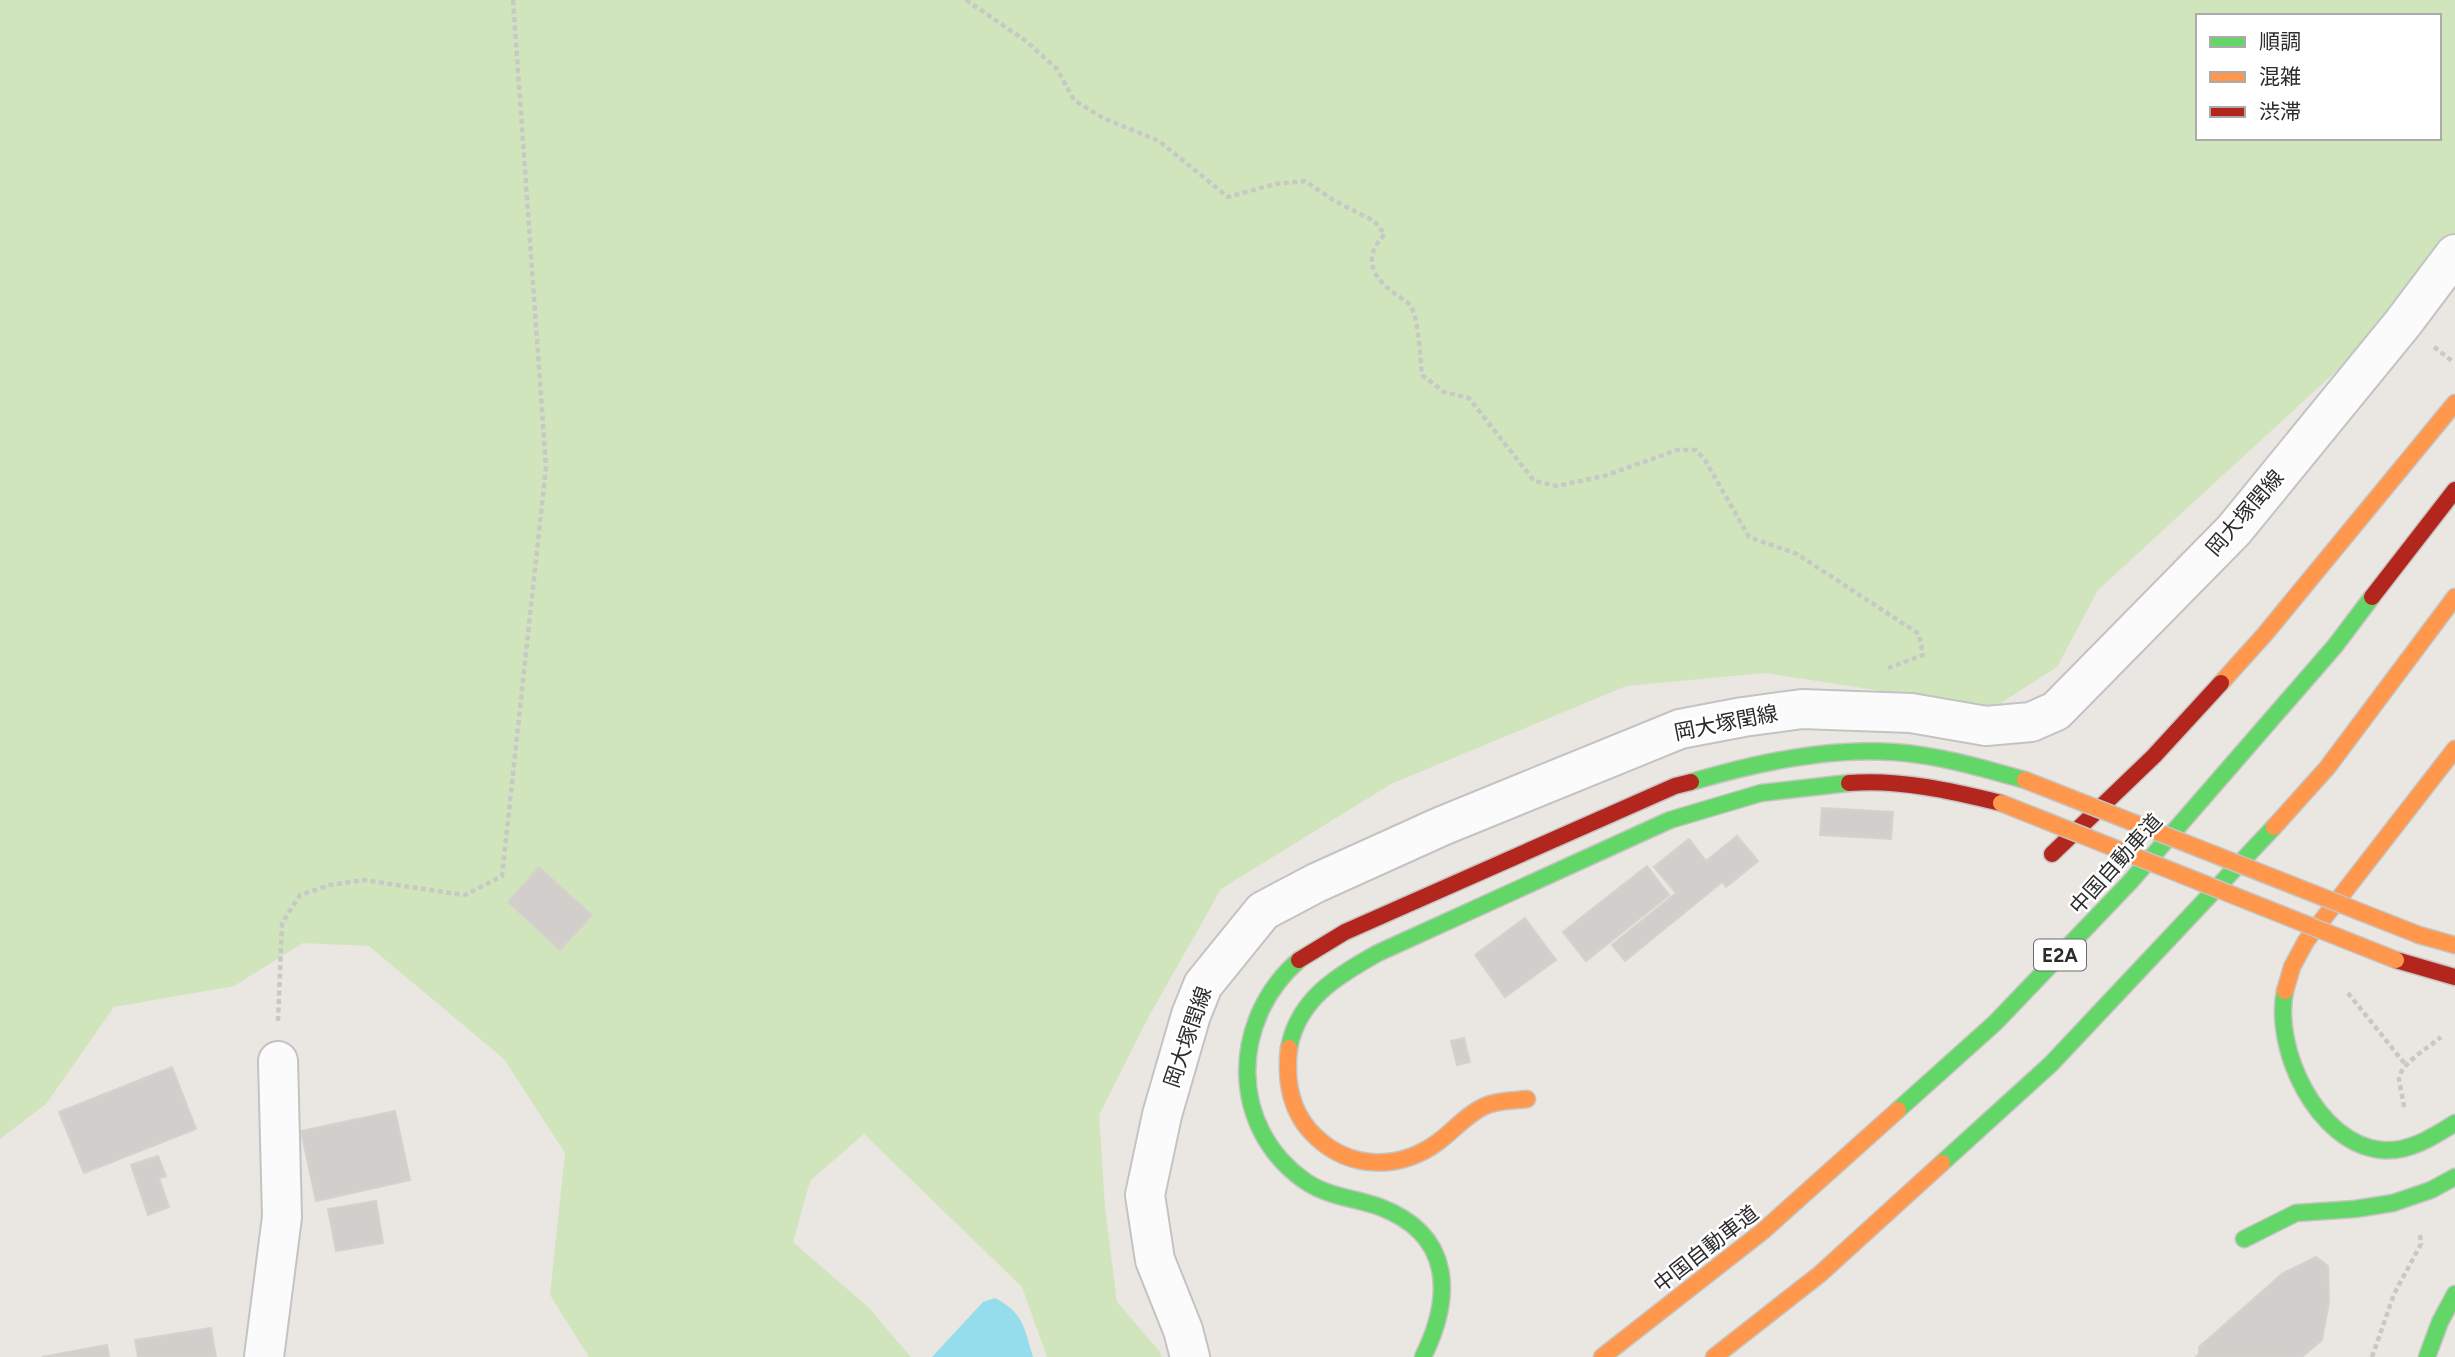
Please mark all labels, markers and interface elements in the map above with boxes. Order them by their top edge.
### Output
legend [2196,14,2441,140]
text: 順調 [2259,29,2301,54]
text: 混雑 [2259,64,2301,89]
text: 渋滞 [2259,99,2301,124]
street label: 岡大塚閏線 [2201,465,2288,560]
street label: 岡大塚閏線 [1672,700,1780,745]
street label: 中国自動車道 [2064,808,2167,919]
road number: E2A [2034,939,2086,970]
street label: 岡大塚閏線 [1159,983,1216,1091]
street label: 中国自動車道 [1648,1200,1763,1297]

